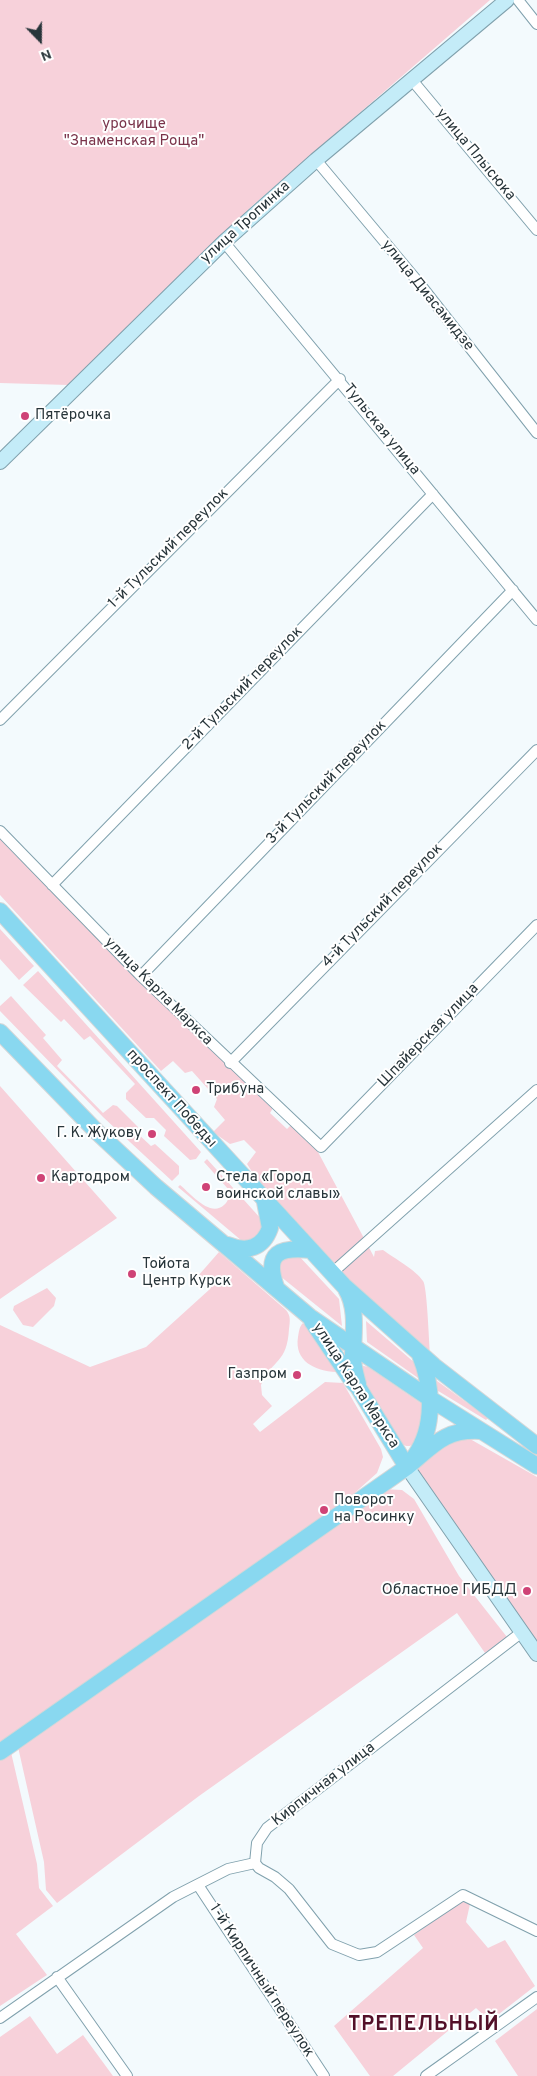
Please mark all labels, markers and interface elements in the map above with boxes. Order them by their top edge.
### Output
north arrow [15,15,65,65]
text: N [38,45,54,64]
street label: улица Плысюка [431,105,519,205]
park label: урочище "Знаменская Роща" [64,116,204,151]
street label: улица Тропинка [198,178,294,268]
street label: улица Диасамидзе [377,237,477,355]
street label: Тульская улица [339,381,423,479]
place label: Пятёрочка [35,407,111,425]
marker: Пятёрочка [19,410,31,422]
street label: 1-й Тульский переулок [105,485,233,613]
street label: 2-й Тульский переулок [179,623,307,755]
street label: 3-й Тульский переулок [263,717,391,849]
street label: 4-й Тульский переулок [319,840,447,972]
street label: улица Карла Маркса [100,934,216,1050]
street label: Шпайерская улица [375,980,483,1092]
street label: проспект Победы [122,1046,220,1152]
place label: Трибуна [206,1081,264,1099]
marker: Трибуна [190,1084,202,1096]
place label: Г. К. Жукову [56,1125,142,1143]
marker: Г. К. Жукову [146,1128,158,1140]
place label: Картодром [51,1169,130,1187]
place label: Стела «Город воинской славы» [216,1169,340,1204]
marker: Картодром [35,1172,47,1184]
marker: Стела «Город воинской славы» [200,1181,212,1193]
place label: Тойота Центр Курск [142,1256,231,1291]
marker: Тойота Центр Курск [126,1268,138,1280]
street label: улица Карла Маркса [308,1320,402,1452]
place label: Газпром [227,1366,287,1384]
marker: Газпром [291,1369,303,1381]
place label: Поворот на Росинку [334,1492,414,1527]
marker: Поворот на Росинку [318,1504,330,1516]
place label: Областное ГИБДД [382,1582,517,1600]
marker: Областное ГИБДД [521,1585,533,1597]
street label: Кирпичная улица [269,1739,379,1831]
street label: 1-й Кирпичный переулок [205,1901,317,2061]
district label: ТРЕПЕЛЬНЫЙ [347,2014,501,2038]

